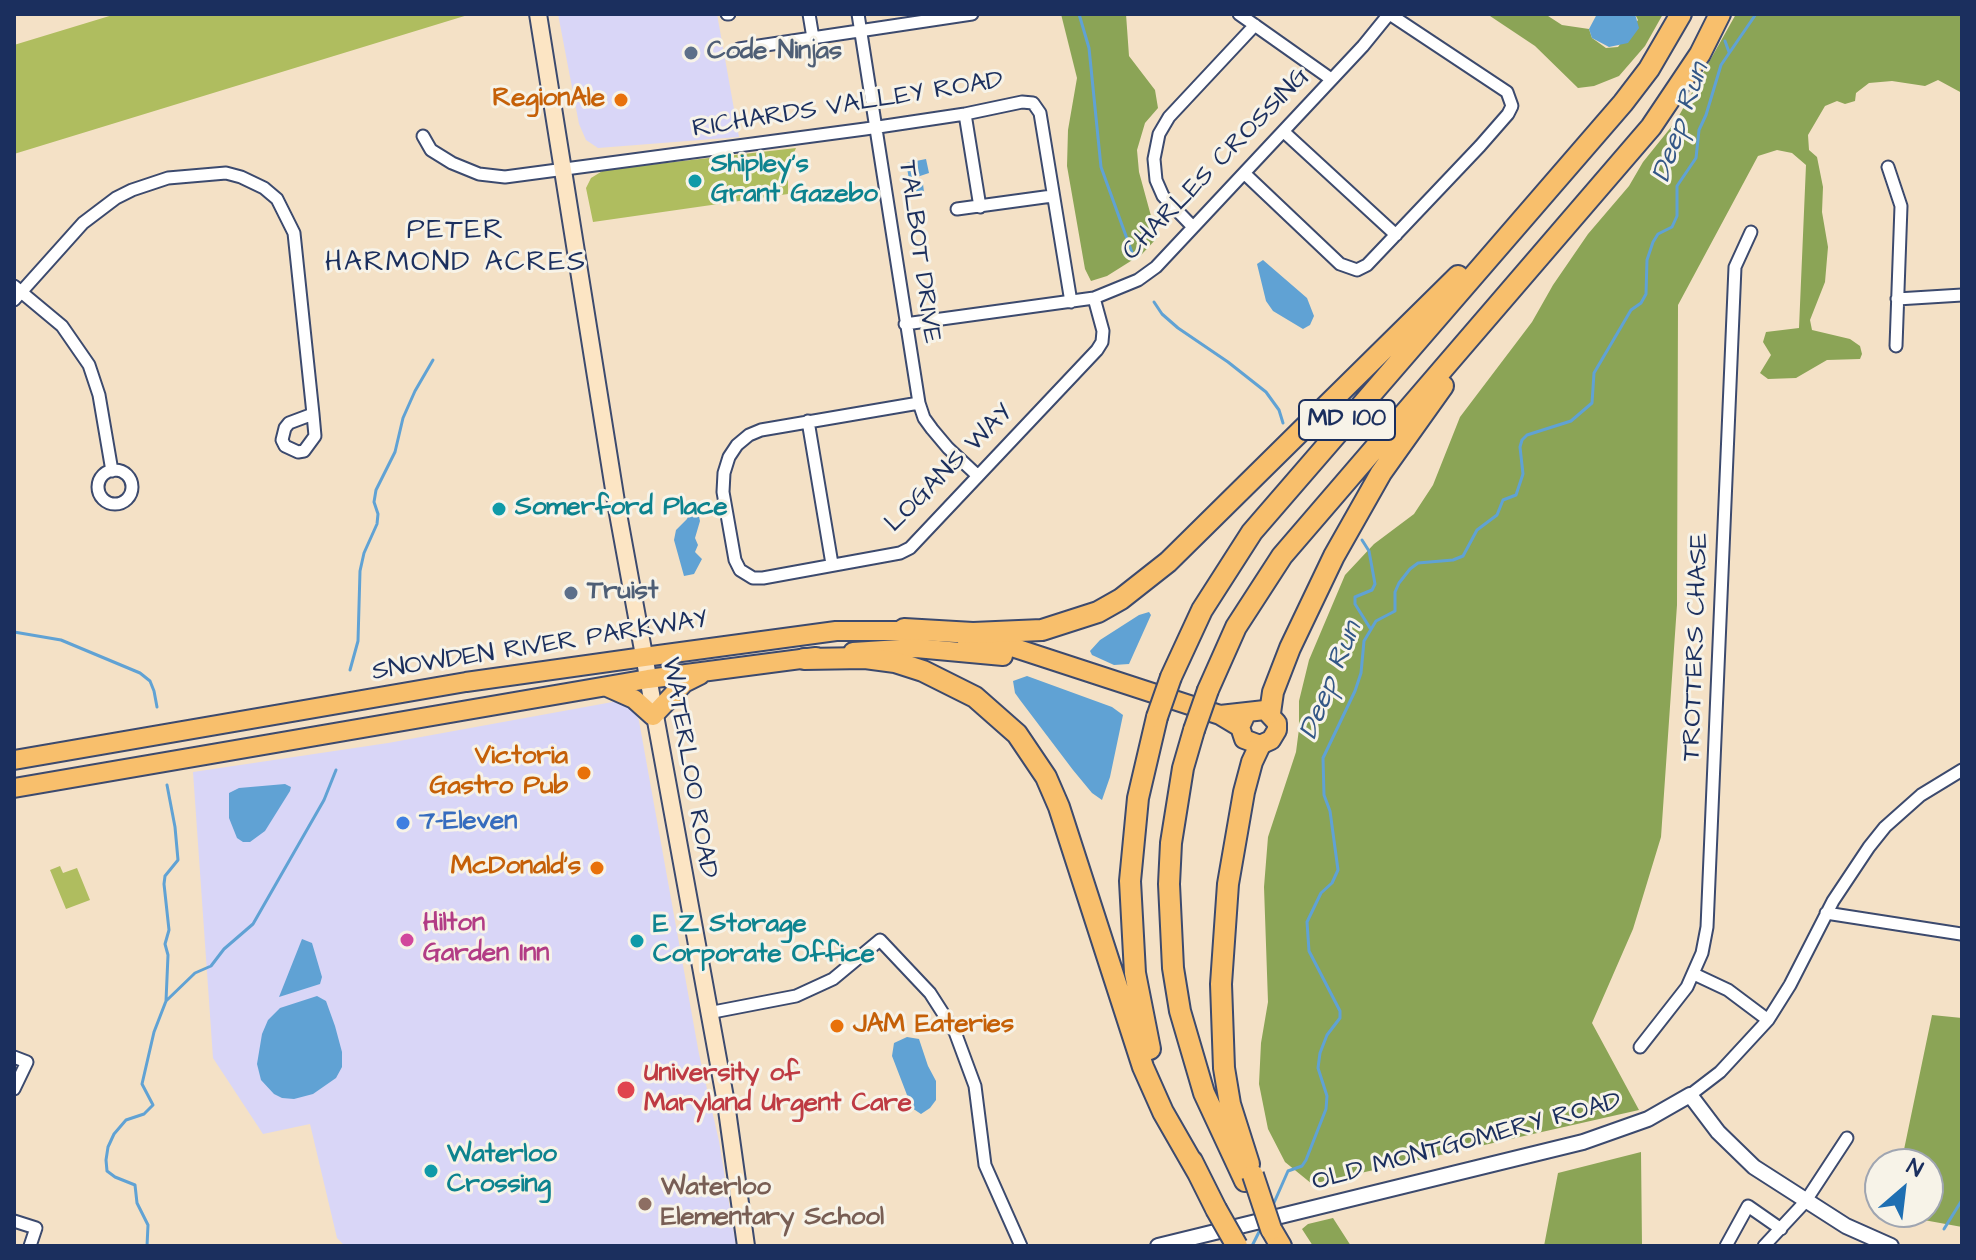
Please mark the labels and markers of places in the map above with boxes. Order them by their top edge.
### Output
place label: Code Ninjas [707,37,842,69]
marker: Code Ninjas [682,44,700,62]
place label: RegionAle [493,84,605,116]
marker: RegionAle [612,91,630,109]
place label: Shipley's Grant Gazebo [711,150,878,212]
marker: Shipley's Grant Gazebo [686,172,704,190]
place label: Somerford Place [515,493,728,525]
marker: Somerford Place [490,500,508,518]
place label: Truist [587,577,658,609]
marker: Truist [562,584,580,602]
place label: Victoria Gastro Pub [429,742,568,804]
marker: Victoria Gastro Pub [575,764,593,782]
place label: 7-Eleven [419,807,517,839]
marker: 7-Eleven [394,814,412,832]
place label: McDonald's [451,852,581,884]
marker: McDonald's [588,859,606,877]
place label: Hilton Garden Inn [423,909,549,970]
place label: E Z Storage Corporate Office [653,910,875,972]
marker: Hilton Garden Inn [398,931,416,949]
marker: E Z Storage Corporate Office [628,932,646,950]
place label: JAM Eateries [853,1010,1014,1042]
marker: JAM Eateries [828,1017,846,1035]
place label: University of Maryland Urgent Care [644,1059,912,1120]
marker: University of Maryland Urgent Care [615,1079,637,1101]
place label: Waterloo Crossing [447,1140,557,1202]
marker: Waterloo Crossing [422,1162,440,1180]
place label: Waterloo Elementary School [661,1173,884,1234]
marker: Waterloo Elementary School [636,1195,654,1213]

